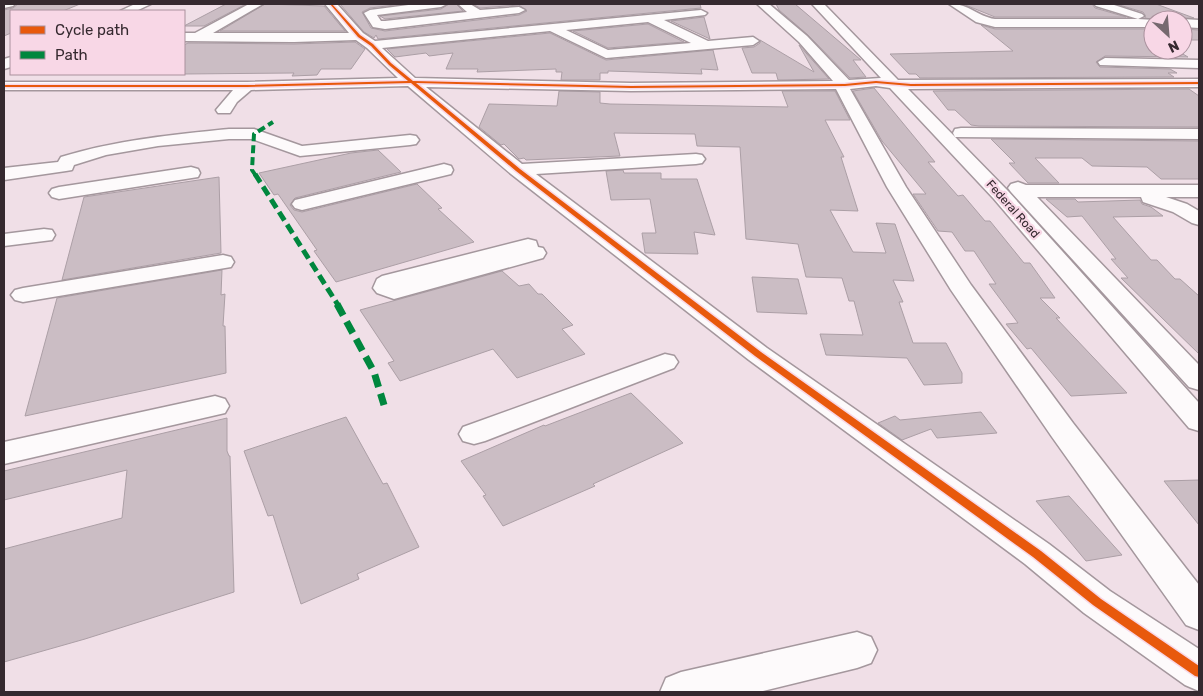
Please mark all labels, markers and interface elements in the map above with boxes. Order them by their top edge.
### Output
legend [10,10,185,75]
north arrow [1143,10,1193,60]
text: Cycle path [55,21,129,39]
text: N [1165,36,1182,56]
text: Path [55,46,88,64]
street label: Federal Road [983,177,1043,241]

